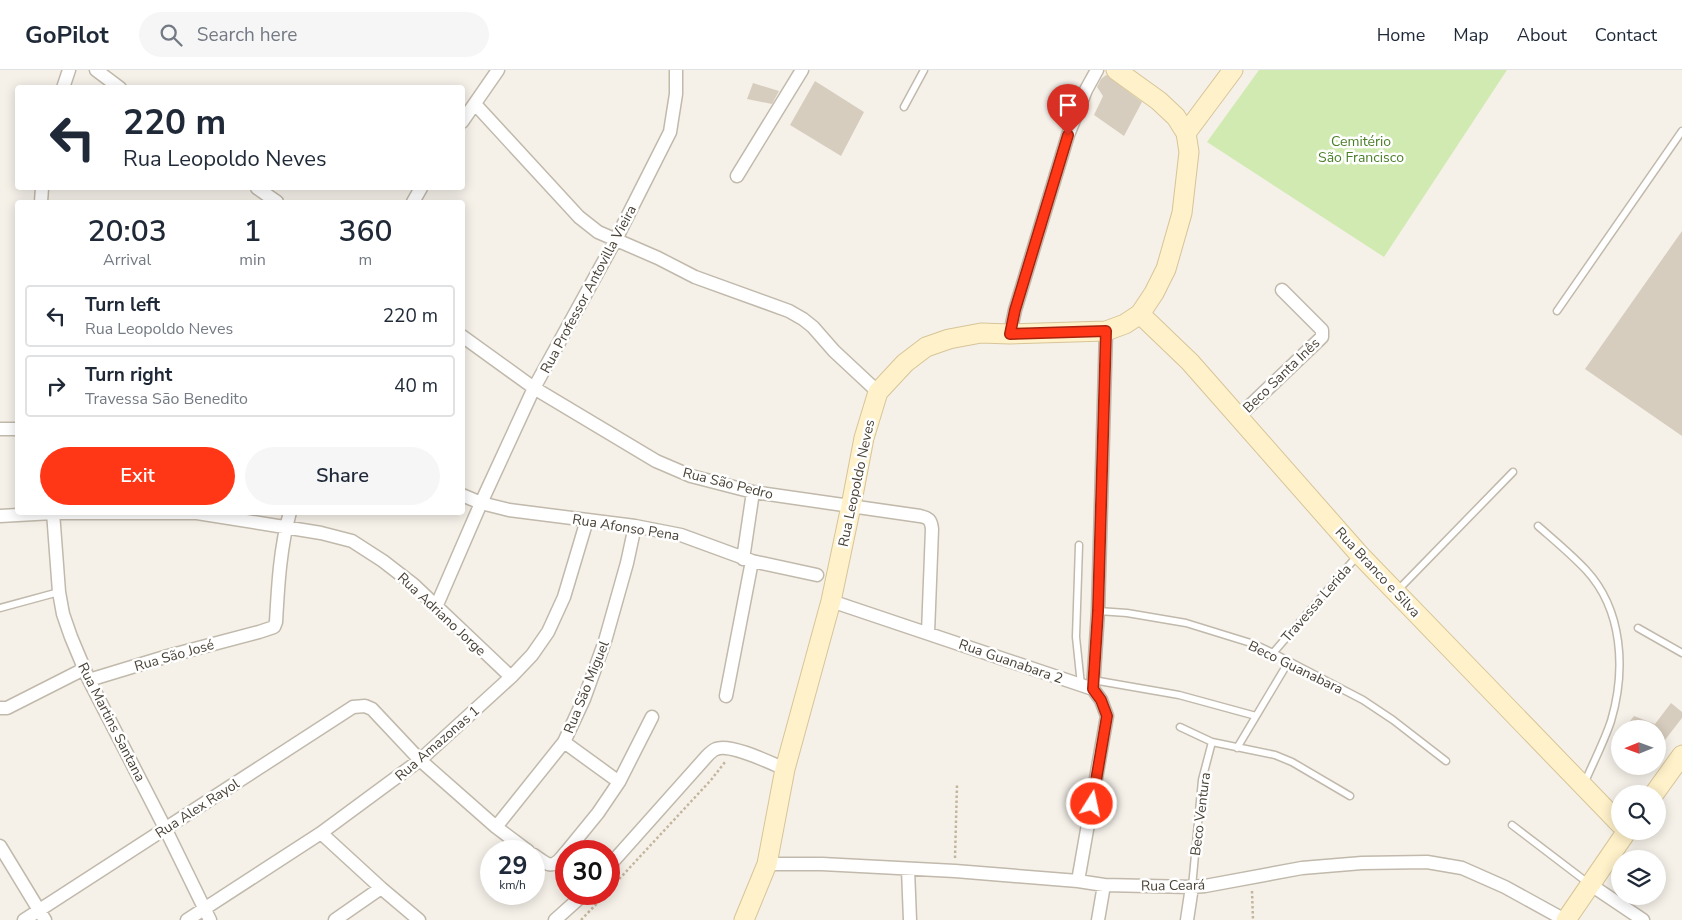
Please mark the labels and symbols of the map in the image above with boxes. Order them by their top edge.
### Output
pin [1047,84,1089,135]
park label: Cemitério São Francisco [1318,132,1404,167]
street label: Rua Professor Antovilla Vieira [536,202,641,377]
street label: Beco Santa Inês [1239,334,1324,417]
street label: Rua Leopoldo Neves [834,418,879,548]
street label: Rua São Pedro [681,463,775,504]
street label: Rua Afonso Pena [571,510,681,545]
street label: Rua Branco e Silva [1331,523,1425,622]
street label: Travessa Lerida [1277,560,1356,646]
street label: Rua Adriano Jorge [393,568,490,660]
street label: Rua São José [132,635,216,676]
street label: Rua Guanabara 2 [956,635,1065,688]
street label: Beco Guanabara [1245,636,1346,699]
street label: Rua São Miguel [559,637,614,736]
street label: Rua Martins Santana [73,659,150,785]
street label: Rua Amazonas 1 [391,701,484,785]
north arrow [1611,720,1666,775]
street label: Beco Ventura [1186,771,1215,857]
street label: Rua Alex Rayol [152,774,244,843]
position arrow [1065,777,1117,829]
speed limit sign: 30 [555,840,620,905]
street label: Rua Ceará [1141,875,1205,896]

